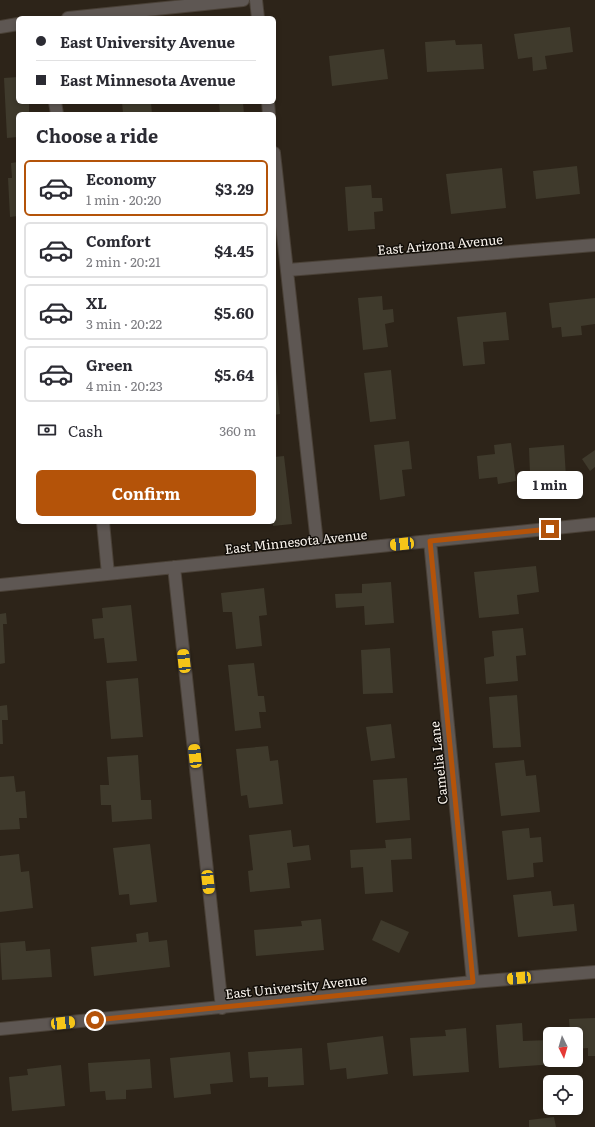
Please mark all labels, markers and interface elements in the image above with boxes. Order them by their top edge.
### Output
text: East University Avenue [60,30,235,53]
text: East Minnesota Avenue [60,68,236,91]
text: Choose a ride [36,122,158,149]
text: Economy [86,167,156,190]
icon: car [38,170,74,206]
text: $3.29 [215,177,254,200]
text: 1 min · 20:20 [86,190,161,209]
text: Comfort [86,229,151,252]
street label: East Arizona Avenue [376,229,504,259]
icon: car [38,232,74,268]
text: $4.45 [214,239,254,262]
text: 2 min · 20:21 [86,252,160,271]
text: XL [86,291,107,314]
icon: car [38,294,74,330]
text: $5.60 [214,301,254,324]
text: 3 min · 20:22 [86,314,162,333]
text: Green [86,353,133,376]
icon: car [38,356,74,392]
text: $5.64 [214,363,254,386]
text: 4 min · 20:23 [86,376,163,395]
icon: cash [36,419,58,441]
text: Cash [68,419,103,442]
text: 360 m [219,421,256,440]
button: Confirm [36,470,256,516]
callout: 1 min [517,471,583,499]
text: 1 min [533,475,567,494]
route end [541,520,559,538]
street label: East Minnesota Avenue [224,524,368,558]
car [389,537,415,551]
car [177,648,191,674]
street label: Camelia Lane [424,720,452,806]
car [188,743,202,769]
car [201,869,215,895]
street label: East University Avenue [224,969,368,1003]
car [507,971,531,985]
route start [86,1011,104,1029]
car [50,1016,76,1030]
north arrow [543,1027,583,1067]
map controls [543,1027,583,1115]
button: locate [543,1075,583,1115]

